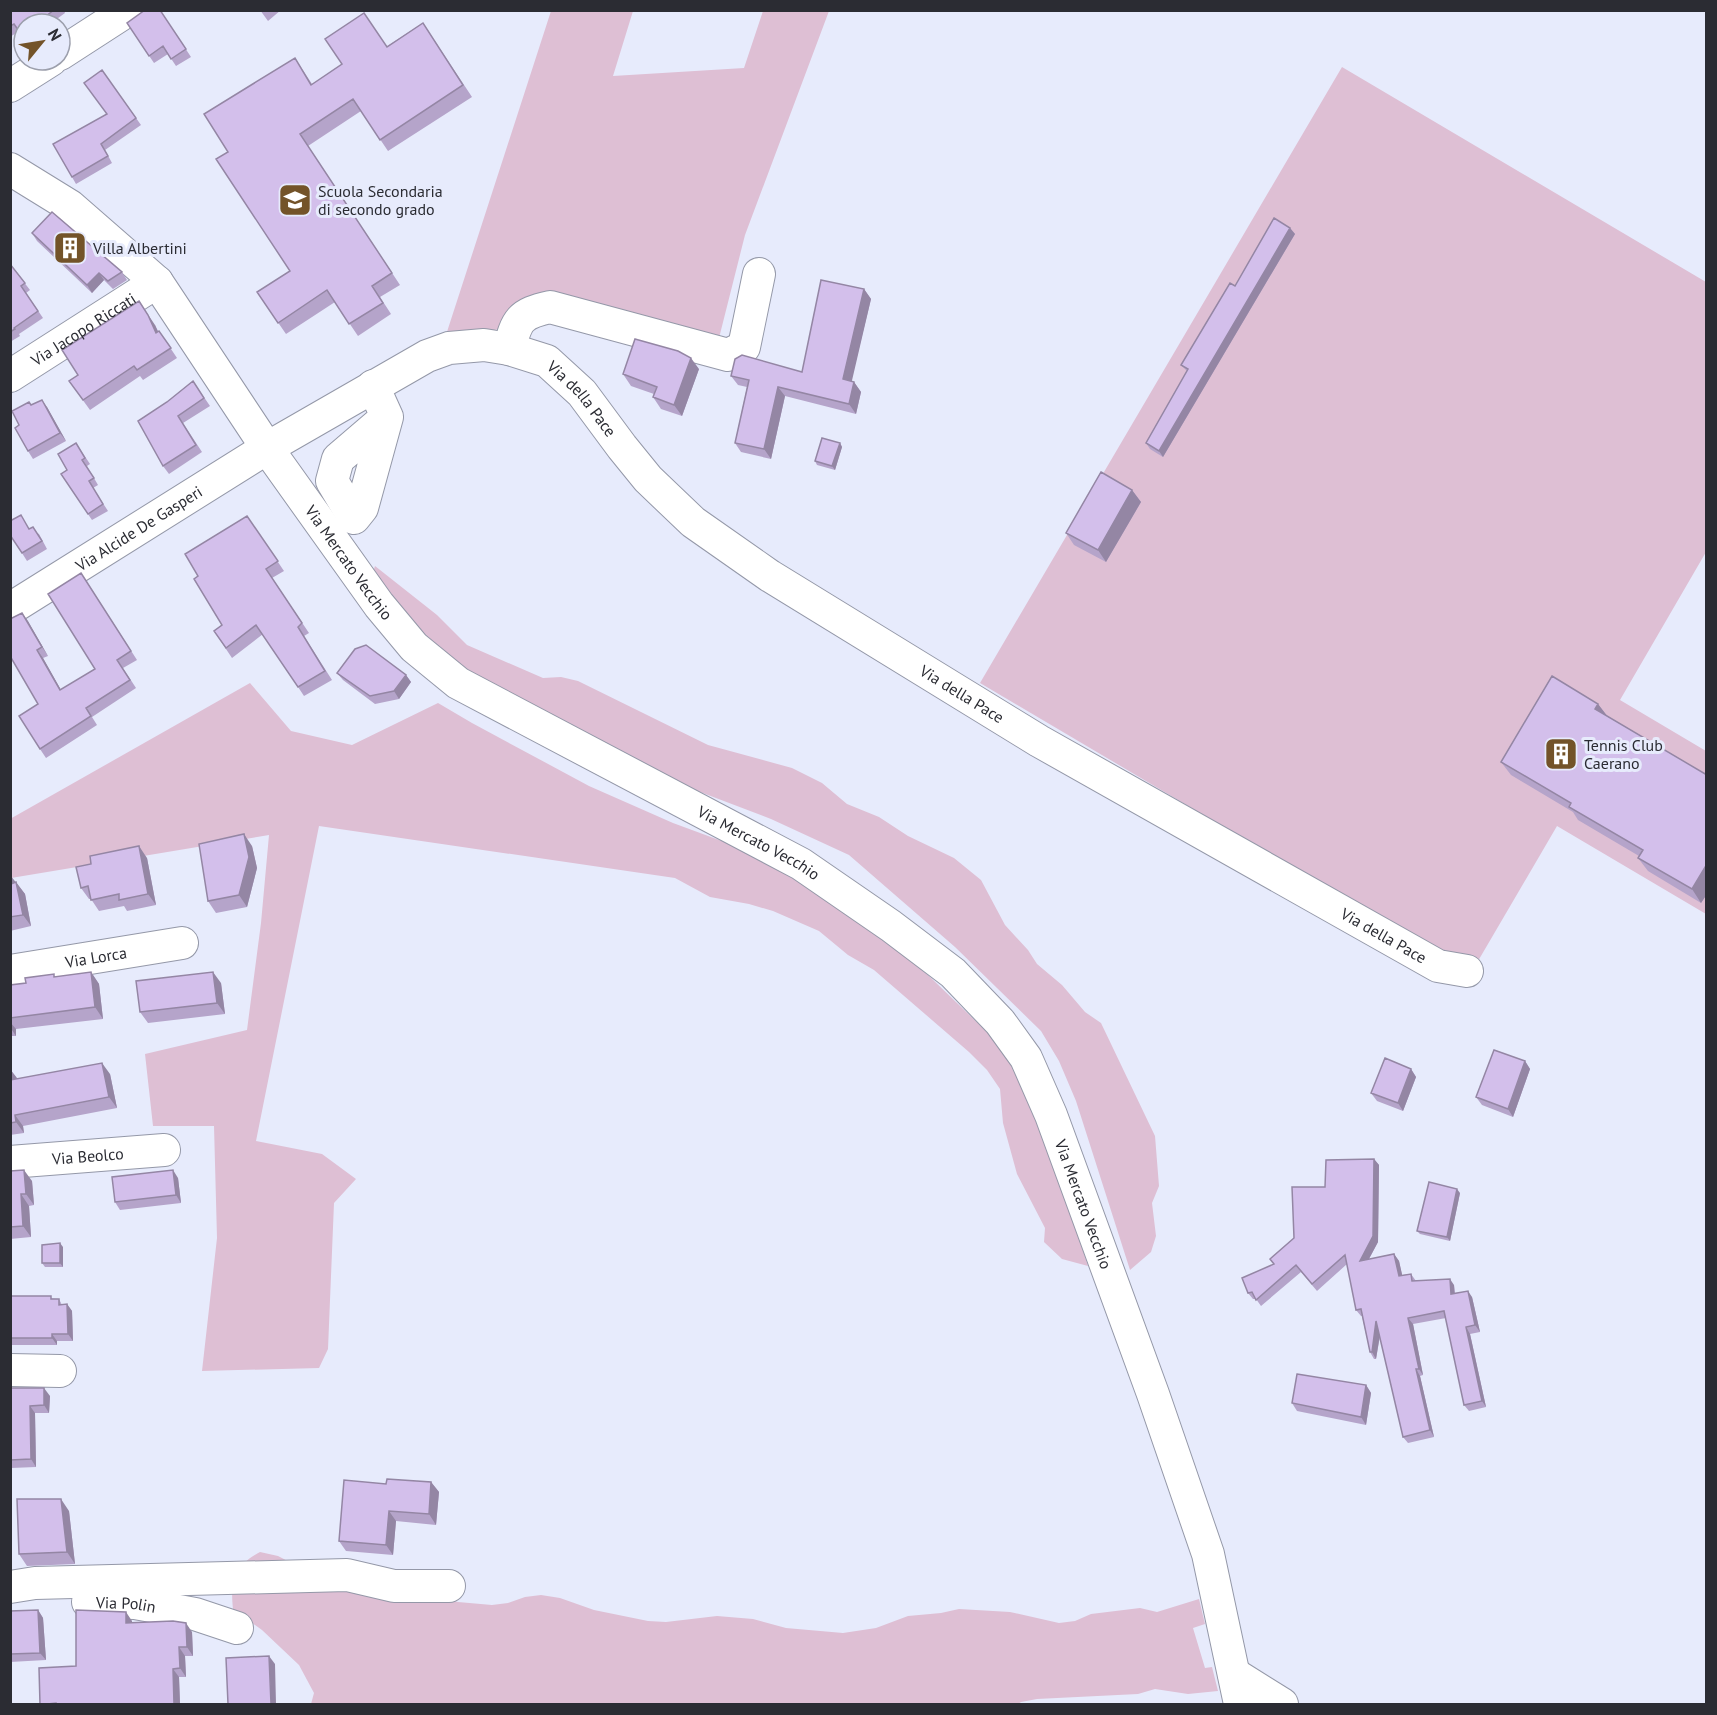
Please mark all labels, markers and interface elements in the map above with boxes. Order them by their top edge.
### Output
north arrow [12,12,72,72]
text: N [44,25,66,44]
place label: Scuola Secondaria di secondo grado [318,181,443,219]
school or university icon: Scuola Secondaria di secondo grado [277,182,313,218]
building icon: Villa Albertini [52,230,88,266]
place label: Villa Albertini [92,238,187,258]
street label: Via Jacopo Riccati [26,288,140,371]
street label: Via della Pace [542,356,621,440]
street label: Via Alcide De Gasperi [71,481,206,576]
street label: Via Mercato Vecchio [300,500,397,624]
street label: Via della Pace [915,660,1008,727]
place label: Tennis Club Caerano [1584,735,1663,773]
building icon: Tennis Club Caerano [1543,736,1579,772]
street label: Via Mercato Vecchio [693,801,824,884]
street label: Via della Pace [1336,903,1430,967]
street label: Via Lorca [63,942,128,972]
street label: Via Mercato Vecchio [1050,1136,1116,1272]
street label: Via Beolco [50,1143,124,1169]
street label: Via Polin [95,1592,158,1617]

